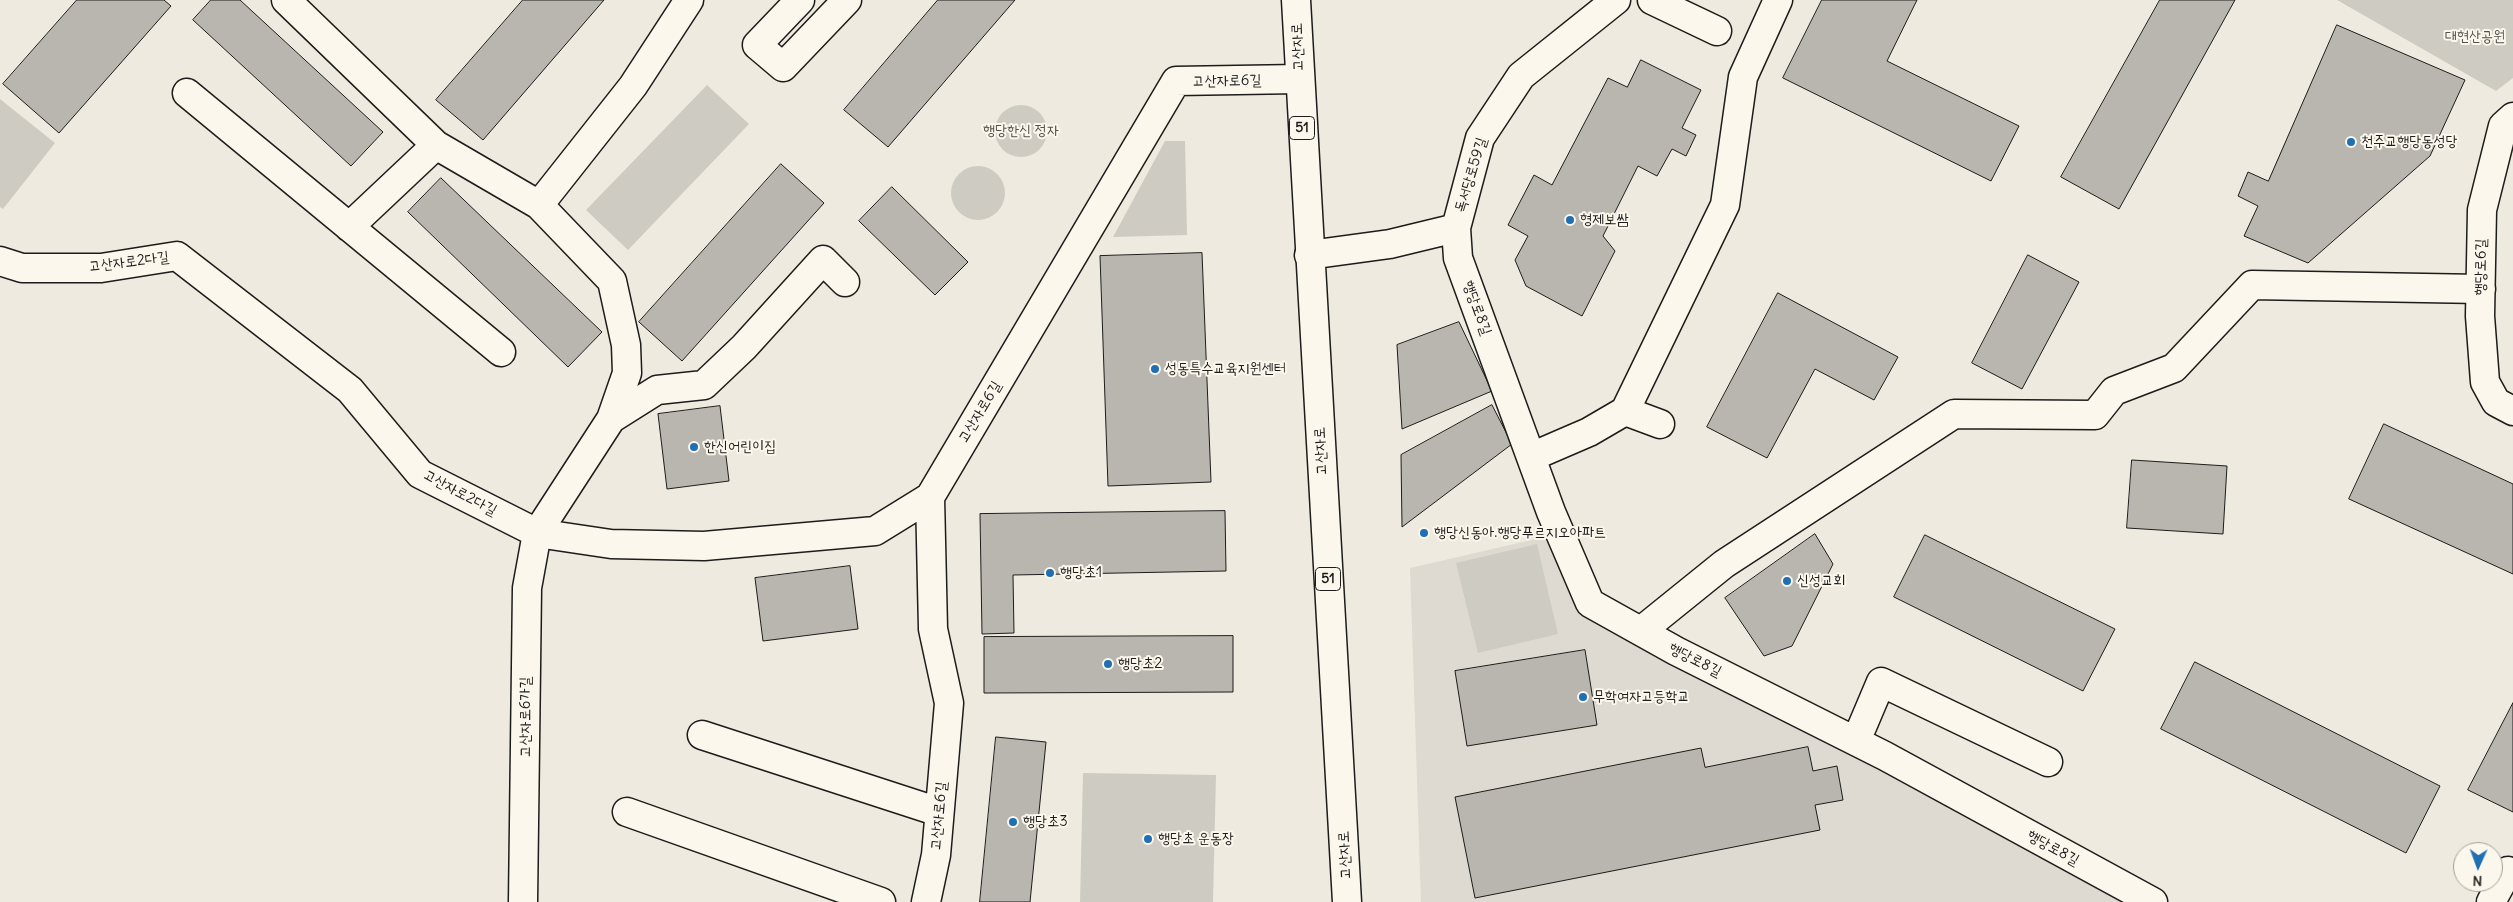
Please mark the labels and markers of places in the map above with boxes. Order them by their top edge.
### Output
place label: 천주교행당동성당 [2361,133,2458,151]
marker: 천주교행당동성당 [2345,136,2357,148]
place label: 형제보쌈 [1580,211,1628,229]
marker: 형제보쌈 [1564,214,1576,226]
place label: 성동특수교육지원센터 [1165,360,1286,378]
marker: 성동특수교육지원센터 [1149,363,1161,375]
place label: 한신어린이집 [704,438,776,456]
marker: 한신어린이집 [688,441,700,453]
place label: 행당신동아.행당푸르지오아파트 [1434,524,1606,542]
marker: 행당신동아.행당푸르지오아파트 [1418,527,1430,539]
place label: 행당초1 [1060,564,1102,582]
marker: 행당초1 [1044,567,1056,579]
place label: 신성교회 [1797,572,1845,590]
marker: 신성교회 [1781,575,1793,587]
place label: 행당초2 [1118,655,1162,673]
marker: 행당초2 [1102,658,1114,670]
place label: 무학여자고등학교 [1593,688,1690,706]
marker: 무학여자고등학교 [1577,691,1589,703]
place label: 행당초3 [1023,813,1068,831]
marker: 행당초3 [1007,816,1019,828]
place label: 행당초 운동장 [1158,830,1234,848]
marker: 행당초 운동장 [1142,833,1154,845]

